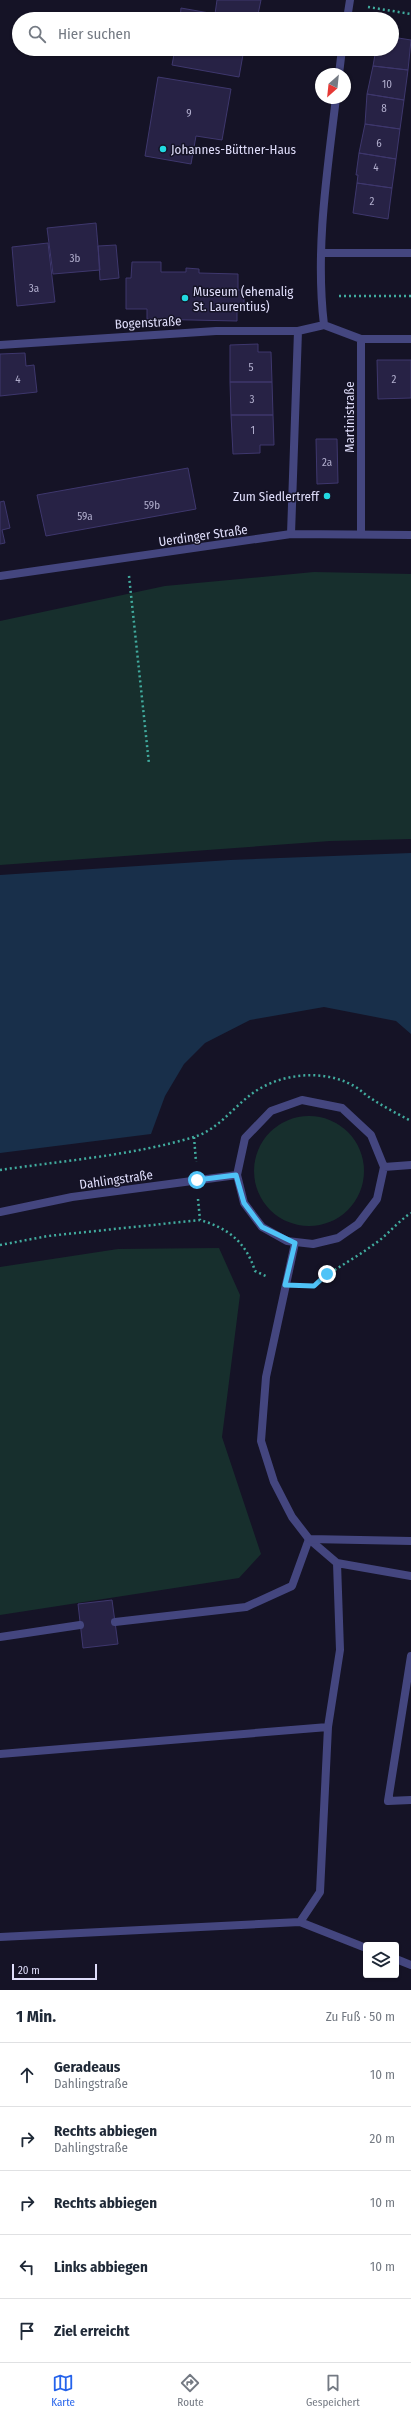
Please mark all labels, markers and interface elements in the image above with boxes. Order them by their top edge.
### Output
search box [12,12,399,56]
icon: search [26,23,48,45]
text: Hier suchen [58,25,131,43]
north arrow [315,68,351,104]
house number: 10 [382,78,392,91]
house number: 8 [381,102,387,115]
house number: 9 [186,107,192,120]
house number: 6 [376,137,382,150]
place label: Johannes-Büttner-Haus [171,142,297,157]
marker: Johannes-Büttner-Haus [158,144,168,154]
house number: 4 [373,161,379,174]
house number: 2 [370,195,375,208]
house number: 3b [70,252,81,265]
house number: 3a [29,282,39,295]
place label: Museum (ehemalig St. Laurentius) [193,284,294,314]
marker: Museum (ehemalig St. Laurentius) [180,293,190,303]
street label: Bogenstraße [114,313,182,332]
house number: 5 [248,361,254,374]
house number: 4 [15,373,21,386]
house number: 2 [392,373,397,386]
street label: Martinistraße [342,381,357,453]
house number: 3 [250,393,255,406]
house number: 1 [251,424,255,437]
house number: 2a [322,456,332,469]
place label: Zum Siedlertreff [233,489,320,504]
marker: Zum Siedlertreff [322,491,332,501]
house number: 59b [144,499,160,512]
house number: 59a [77,510,93,523]
street label: Uerdinger Straße [158,522,249,549]
street label: Dahlingstraße [78,1167,154,1192]
route start [188,1171,206,1189]
route end [318,1265,336,1283]
map controls [363,1942,399,1978]
button: layers [363,1942,399,1978]
scale bar [12,1962,97,1981]
text: 20 m [18,1964,40,1977]
text: 1 Min. [16,2006,56,2027]
text: Zu Fuß · 50 m [326,2009,395,2024]
text: Geradeaus [54,2058,120,2076]
icon: ahead [16,2064,38,2086]
text: 10 m [370,2067,395,2082]
text: Dahlingstraße [54,2076,128,2091]
text: Rechts abbiegen [54,2122,157,2140]
icon: right [16,2128,38,2150]
text: 20 m [369,2131,395,2146]
text: Dahlingstraße [54,2140,128,2155]
icon: right [16,2192,38,2214]
text: Rechts abbiegen [54,2194,157,2212]
text: 10 m [370,2195,395,2210]
icon: left [16,2256,38,2278]
text: Links abbiegen [54,2258,148,2276]
text: 10 m [370,2259,395,2274]
icon: arrive [16,2320,38,2342]
text: Ziel erreicht [54,2322,129,2340]
tab: Karte [51,2372,75,2409]
tab: Route [177,2372,204,2409]
tab: Gespeichert [306,2372,360,2409]

